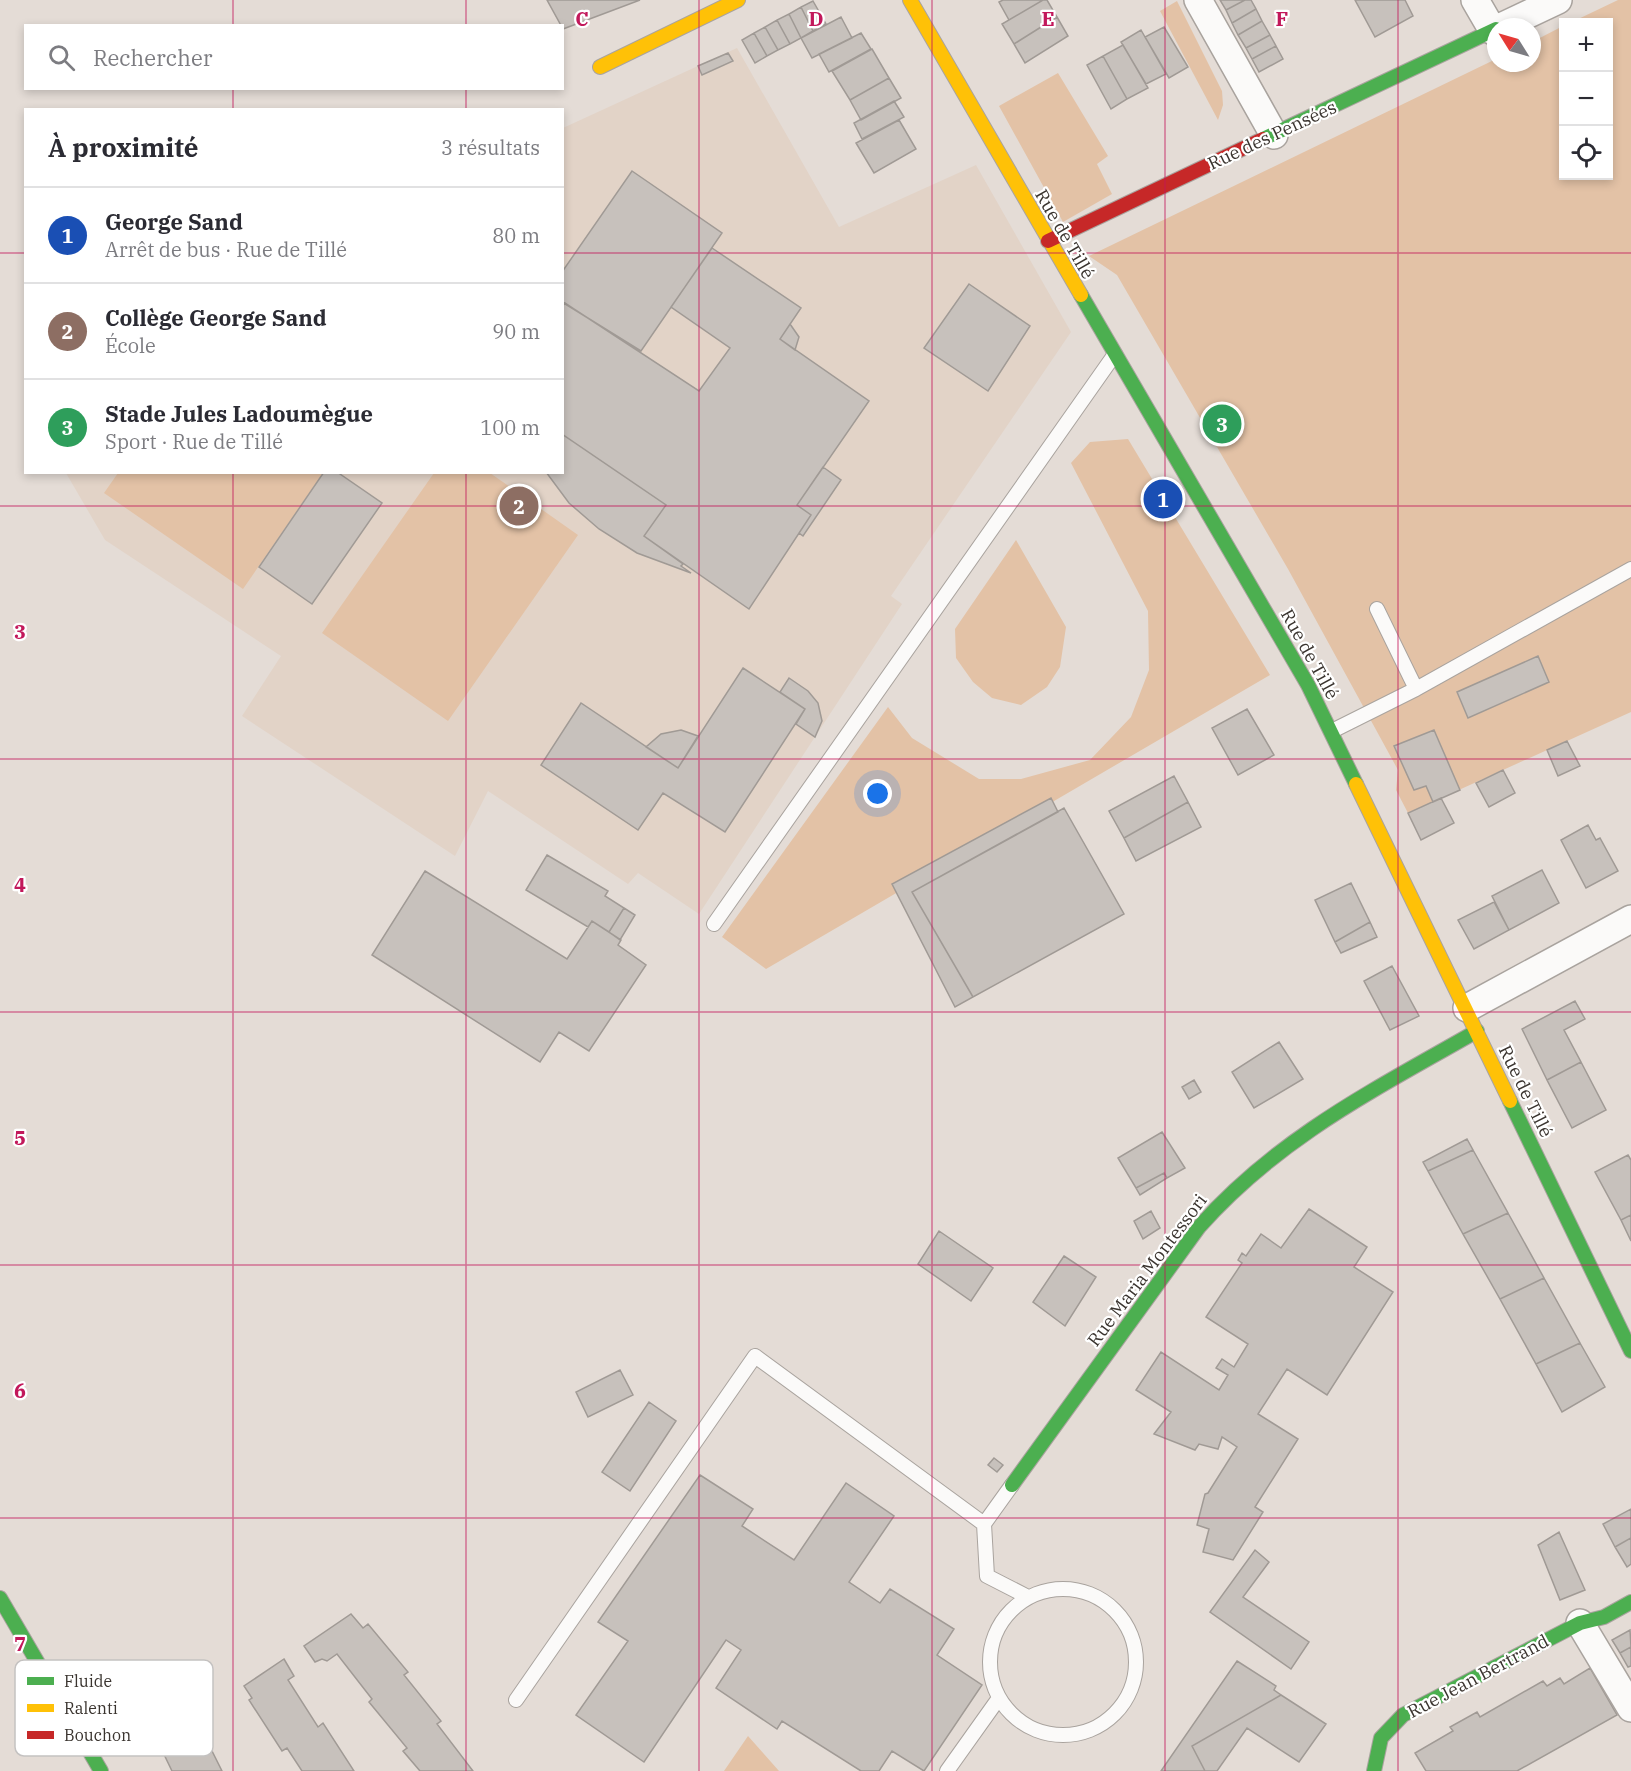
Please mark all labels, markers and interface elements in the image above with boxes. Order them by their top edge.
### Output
text: C [575,5,589,32]
text: D [808,5,824,32]
text: E [1041,5,1055,32]
text: F [1276,5,1288,32]
north arrow [1487,18,1541,72]
map controls [1559,18,1613,180]
button: + [1559,18,1613,72]
search box [24,24,564,90]
icon: search [45,41,78,74]
text: Rechercher [93,43,212,72]
button: − [1559,72,1613,126]
street label: Rue des Pensées [1204,95,1340,175]
button: locate [1559,126,1613,180]
text: À proximité [48,130,199,164]
text: 3 résultats [441,134,540,161]
street label: Rue de Tillé [1030,185,1100,283]
text: George Sand [105,207,243,236]
text: 1 [62,222,74,249]
text: 80 m [492,222,540,249]
text: Arrêt de bus · Rue de Tillé [105,236,347,263]
text: Collège George Sand [105,303,327,332]
text: 2 [62,318,74,345]
text: 90 m [492,318,540,345]
text: École [105,332,156,359]
text: Stade Jules Ladoumègue [105,399,373,428]
pin: 3 [1202,402,1242,446]
text: 3 [62,414,74,441]
text: 100 m [480,414,540,441]
text: Sport · Rue de Tillé [105,428,283,455]
pin: 1 [1144,476,1182,522]
pin: 2 [500,484,538,528]
street label: Rue de Tillé [1276,605,1344,703]
text: 3 [14,618,26,645]
your location [863,779,892,808]
text: 4 [14,871,26,898]
street label: Rue de Tillé [1494,1041,1558,1141]
text: 5 [14,1124,26,1151]
street label: Rue Maria Montessori [1082,1189,1212,1351]
text: 6 [14,1377,26,1404]
street label: Rue Jean Bertrand [1403,1629,1553,1723]
text: 7 [14,1630,26,1657]
legend [15,1660,213,1756]
text: Fluide [64,1671,112,1691]
text: Ralenti [64,1698,118,1718]
text: Bouchon [64,1725,131,1745]

